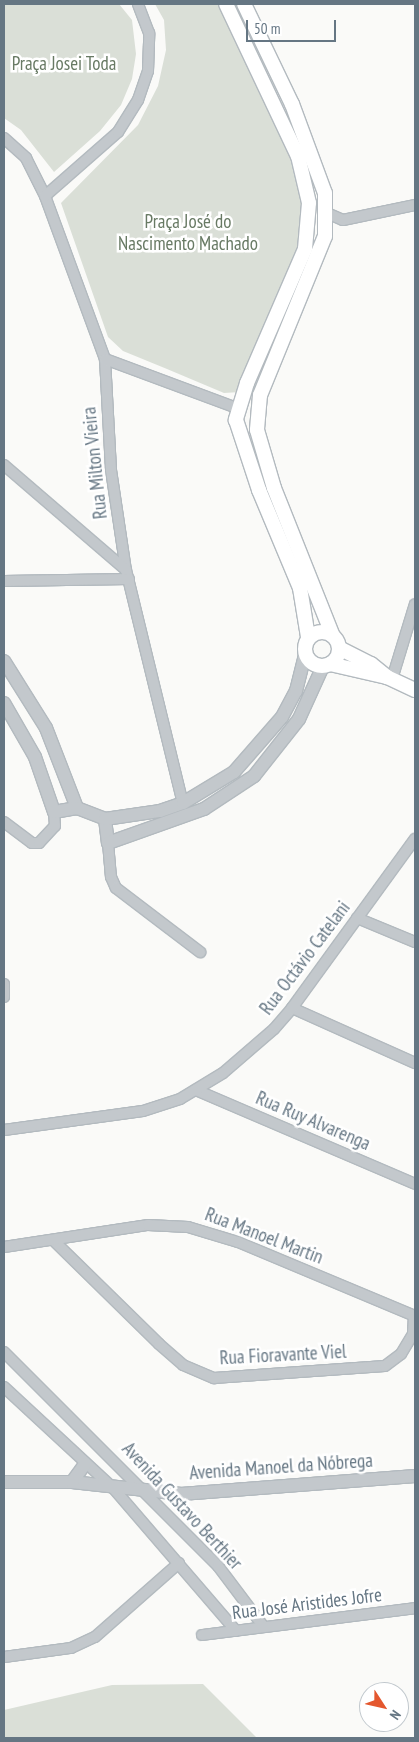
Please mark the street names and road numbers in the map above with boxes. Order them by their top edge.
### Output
street label: Rua Milton Vieira [78,406,112,520]
street label: Rua Octávio Catelani [255,897,355,1019]
street label: Rua Ruy Alvarenga [252,1086,374,1156]
street label: Rua Manoel Martin [202,1203,326,1269]
street label: Rua Fioravante Viel [219,1340,347,1370]
street label: Avenida Gustavo Berthier [117,1438,247,1574]
street label: Avenida Manoel da Nóbrega [189,1449,373,1485]
street label: Rua José Aristides Jofre [231,1583,383,1625]

